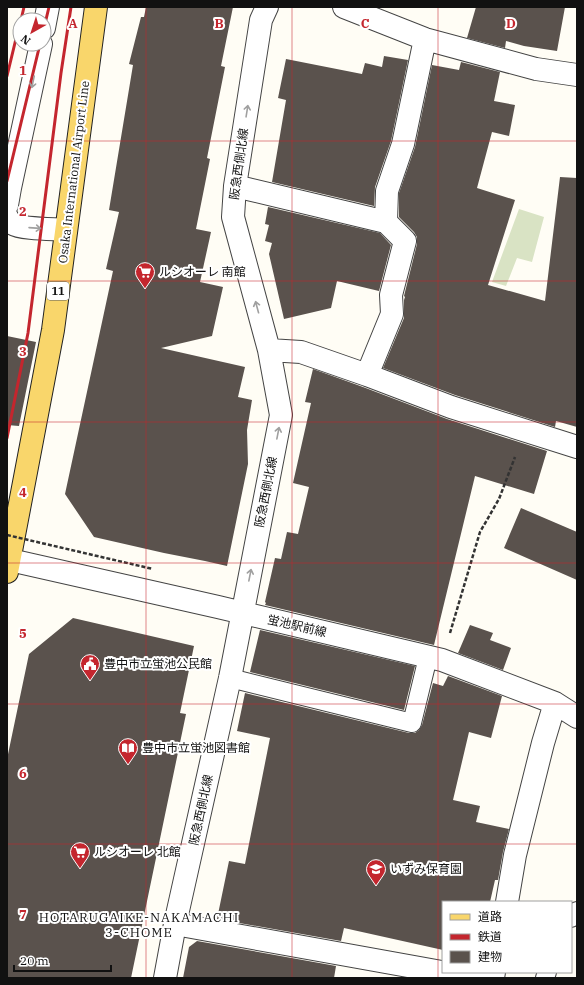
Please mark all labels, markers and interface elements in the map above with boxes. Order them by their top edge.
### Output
north arrow [12,12,52,52]
text: A [68,15,78,32]
text: B [214,15,224,32]
text: C [361,15,370,32]
text: D [506,15,516,32]
text: N [18,31,33,48]
text: 1 [19,62,27,79]
one-way arrow [29,75,37,88]
street label: Osaka International Airport Line [55,80,92,264]
one-way arrow [243,105,251,118]
street label: 阪急西側北線 [226,127,251,201]
text: 2 [19,203,27,220]
one-way arrow [28,224,41,231]
supermarket icon: ルシオーレ 南館 [134,261,156,289]
place label: ルシオーレ 南館 [159,264,246,279]
road number: 11 [47,282,69,300]
one-way arrow [253,300,260,313]
text: 3 [19,343,27,360]
one-way arrow [274,427,282,440]
street label: 阪急西側北線 [251,455,280,529]
text: 4 [19,484,27,501]
one-way arrow [246,569,254,582]
street label: 蛍池駅前線 [266,611,328,640]
text: 5 [19,625,27,642]
public building icon: 豊中市立蛍池公民館 [79,653,101,681]
place label: 豊中市立蛍池公民館 [104,656,212,671]
library icon: 豊中市立蛍池図書館 [117,737,139,765]
place label: 豊中市立蛍池図書館 [142,740,250,755]
text: 6 [19,765,27,782]
street label: 阪急西側北線 [186,773,215,847]
supermarket icon: ルシオーレ 北館 [69,841,91,869]
place label: ルシオーレ 北館 [94,844,181,859]
school or university icon: いずみ保育園 [365,858,387,886]
place label: いずみ保育園 [390,861,462,876]
legend [442,901,572,973]
text: 7 [19,906,27,923]
district label: HOTARUGAIKE-NAKAMACHI 3-CHOME [39,909,239,941]
text: 道路 [478,909,502,924]
text: 鉄道 [478,929,502,944]
scale bar [14,947,111,973]
text: 建物 [478,949,502,964]
text: 20 m [20,953,49,968]

